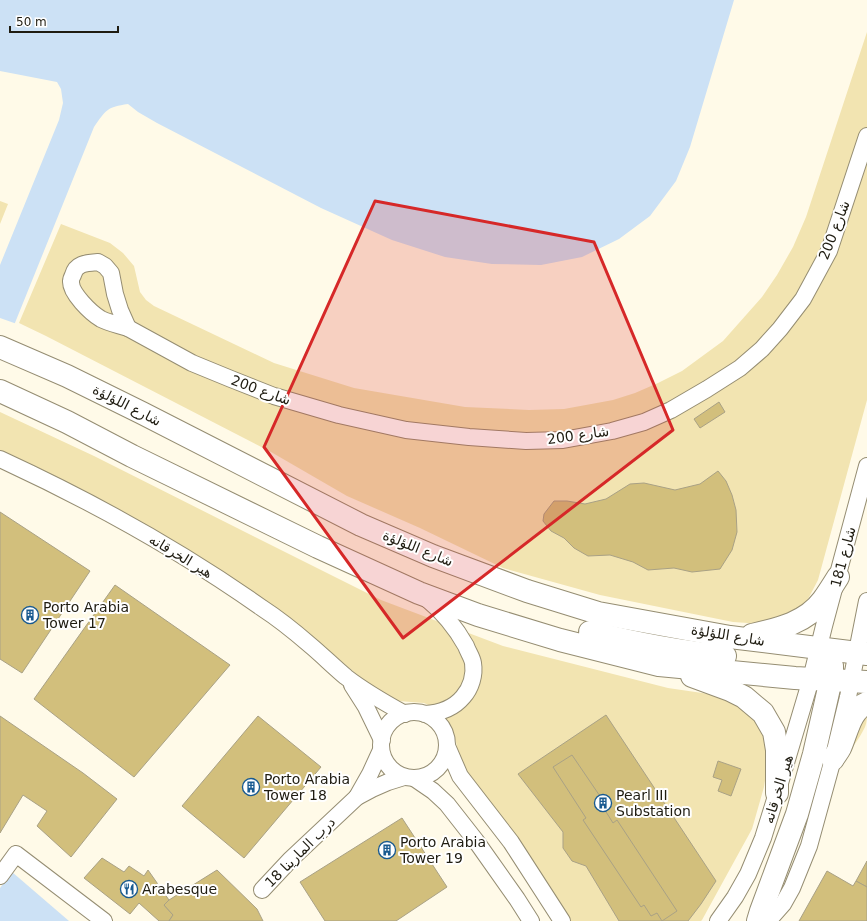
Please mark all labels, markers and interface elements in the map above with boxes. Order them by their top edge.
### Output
scale bar [10,8,118,34]
text: 50 m [16,15,47,29]
street label: شارع 200 [815,198,854,262]
street label: شارع 200 [229,372,293,409]
street label: شارع اللؤلؤة [90,381,164,430]
street label: شارع 200 [546,423,610,448]
street label: شارع 181 [827,525,860,589]
street label: شارع اللؤلؤة [380,527,455,570]
street label: هير الخرقانه [146,531,216,582]
place label: Porto Arabia Tower 17 [42,599,129,631]
building icon: Porto Arabia Tower 17 [20,605,40,625]
street label: شارع اللؤلؤة [690,621,766,650]
street label: هير الخرقانه [760,753,797,826]
place label: Porto Arabia Tower 18 [263,771,350,803]
building icon: Porto Arabia Tower 18 [241,777,261,797]
place label: Pearl III Substation [616,787,691,819]
building icon: Pearl III Substation [593,793,613,813]
street label: درب المارينا 18 [262,814,339,891]
place label: Porto Arabia Tower 19 [399,834,486,866]
building icon: Porto Arabia Tower 19 [377,840,397,860]
restaurant icon: Arabesque [119,879,139,899]
place label: Arabesque [142,881,217,897]

